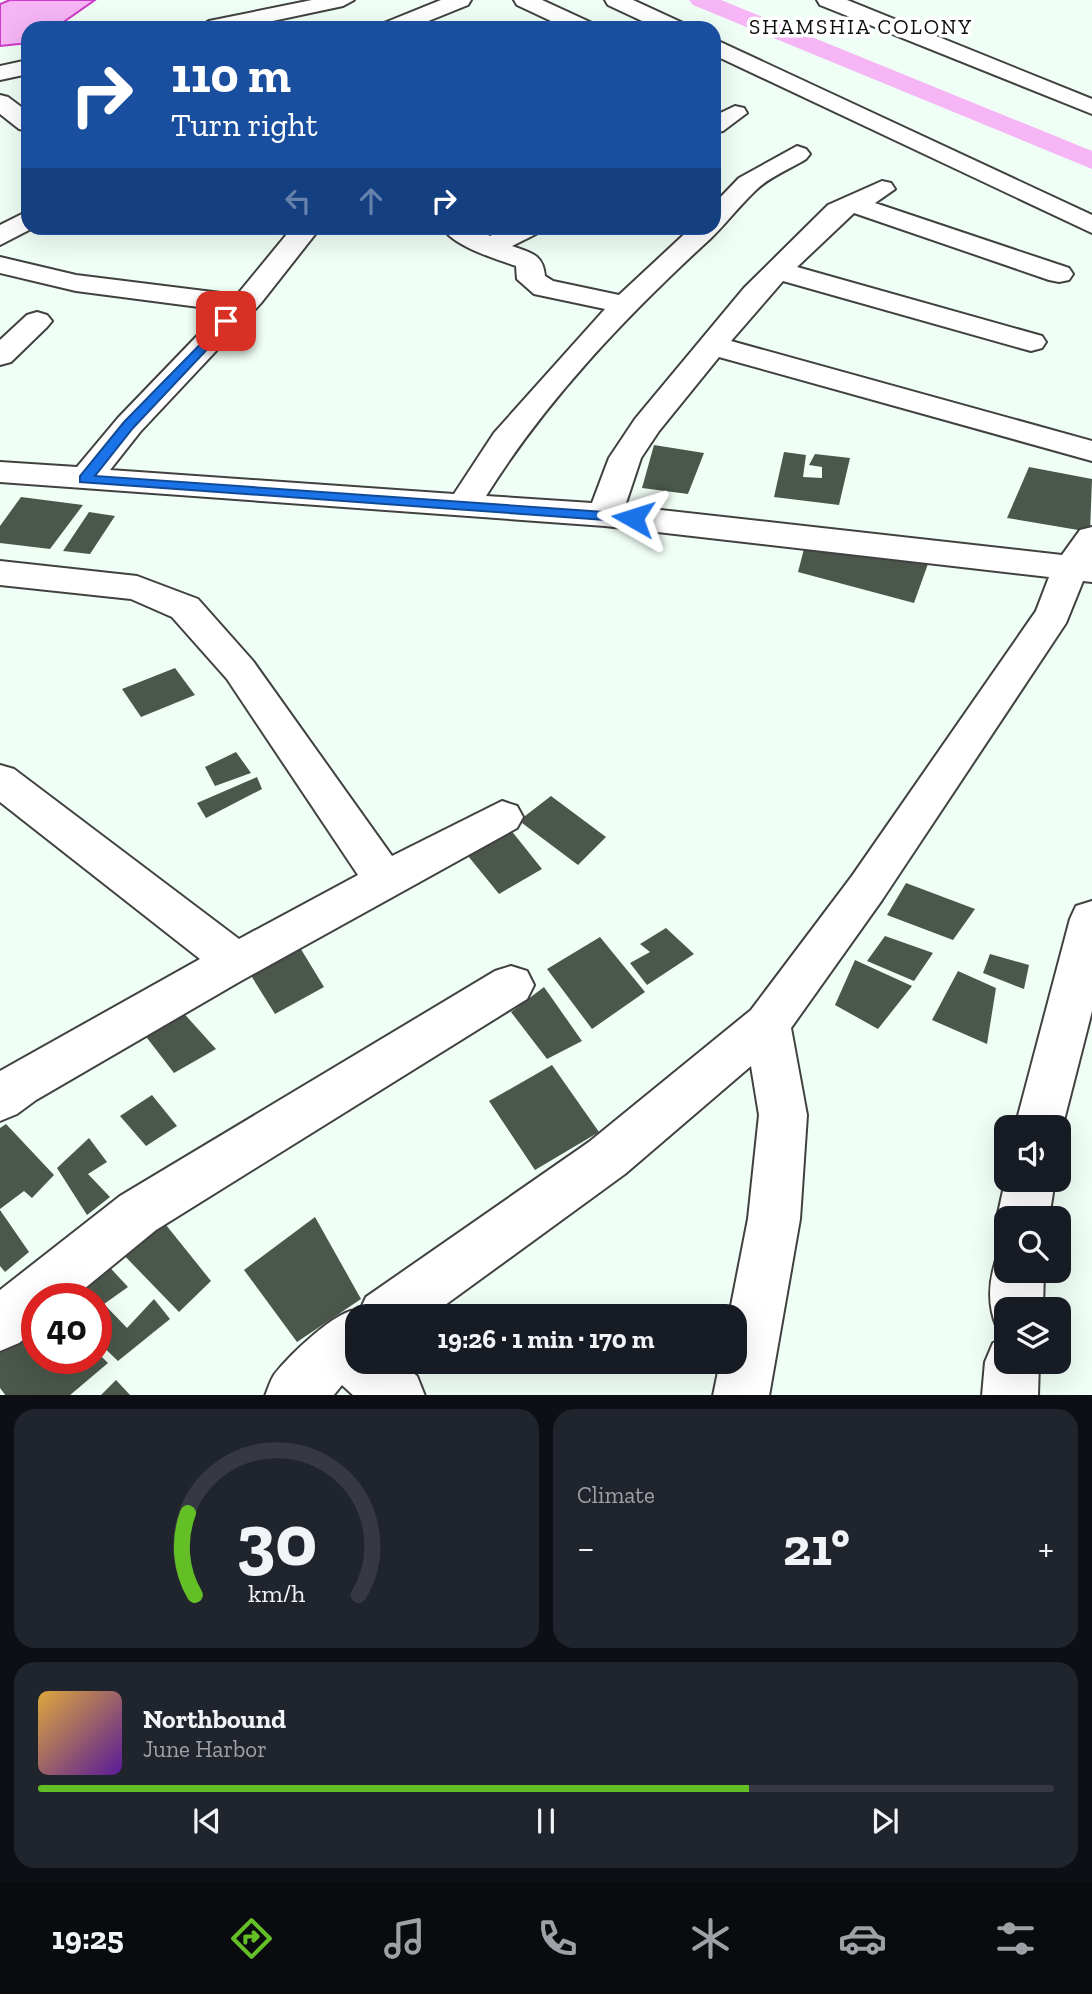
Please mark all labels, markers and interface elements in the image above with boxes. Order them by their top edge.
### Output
district label: SHAMSHIA COLONY [749,14,973,39]
text: 110 m [171,46,291,105]
icon: right [56,49,147,140]
text: Turn right [171,106,318,144]
icon: left [279,182,317,220]
icon: ahead [352,182,390,220]
icon: right [425,182,463,220]
pin [196,291,256,351]
icon: arrive [207,302,245,340]
position arrow [596,481,670,555]
map controls [994,1115,1071,1374]
button: sound [994,1115,1071,1192]
button: search [994,1206,1071,1283]
speed limit sign: 40 [21,1283,112,1374]
button: layers [994,1297,1071,1374]
text: 19:26 · 1 min · 170 m [438,1323,654,1355]
text: Climate [577,1481,655,1509]
text: 30 [236,1496,317,1584]
text: 21° [783,1516,850,1578]
text: − [577,1525,595,1571]
text: + [1038,1525,1054,1571]
text: km/h [248,1577,305,1607]
text: Northbound [143,1703,286,1735]
text: June Harbor [143,1735,267,1763]
icon: previous [188,1802,226,1840]
icon: pause [527,1802,565,1840]
icon: next [866,1802,904,1840]
icon: directions [227,1914,276,1963]
icon: music [380,1914,429,1963]
icon: phone [533,1914,582,1963]
icon: climate [686,1914,735,1963]
icon: car [838,1914,887,1963]
icon: filters [991,1914,1040,1963]
text: 19:25 [52,1919,124,1957]

